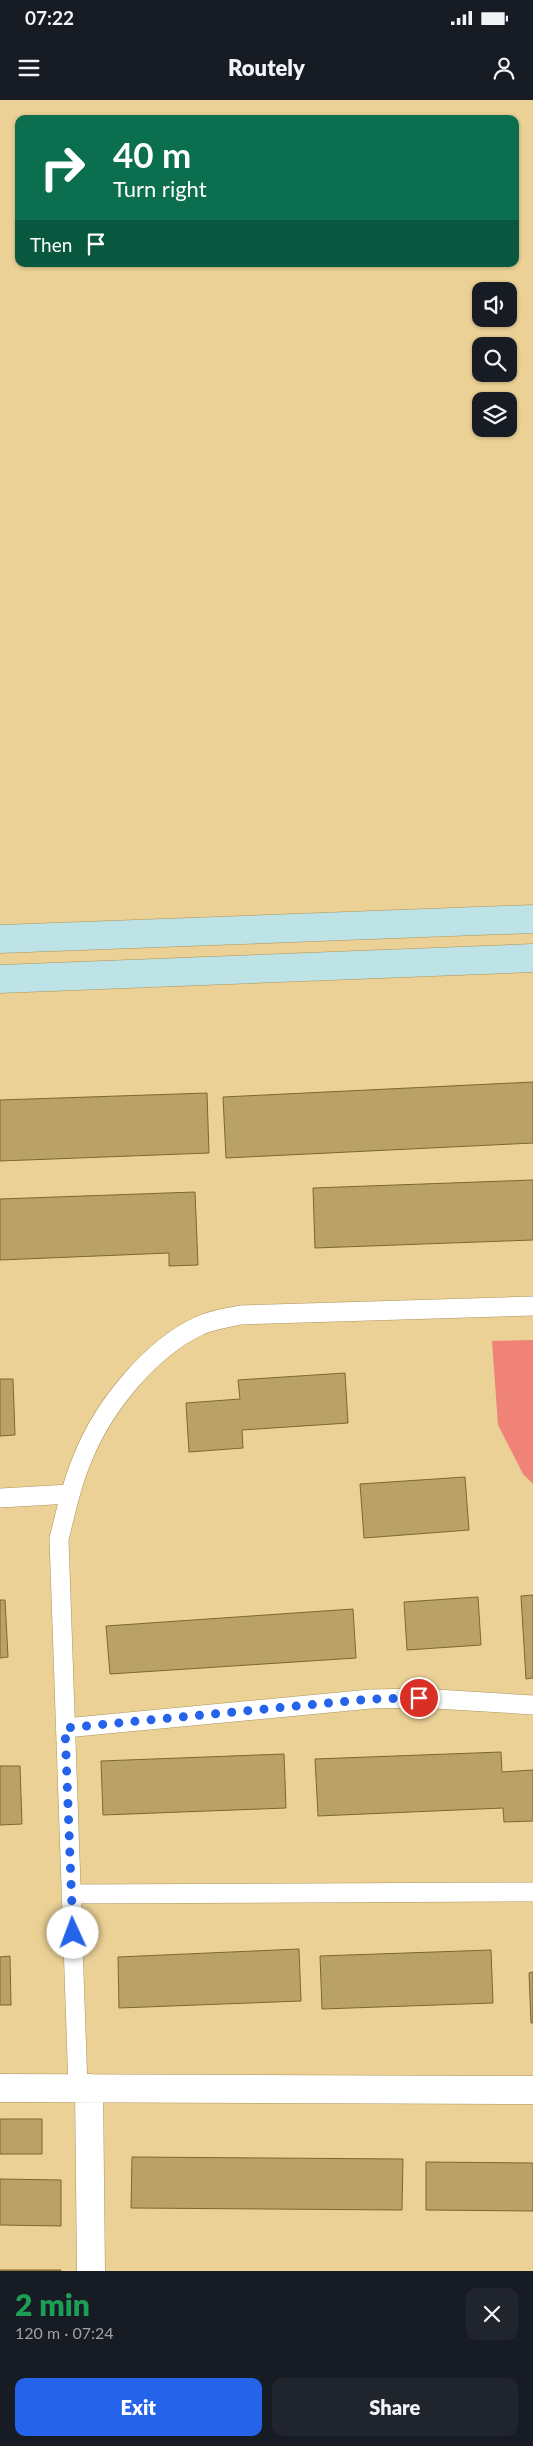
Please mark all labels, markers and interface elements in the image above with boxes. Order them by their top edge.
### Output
text: 07:22 [25,6,74,29]
icon: menu [15,54,43,82]
text: Routely [228,54,305,81]
icon: person [490,54,518,82]
text: 40 m [113,133,191,175]
icon: right [30,135,95,200]
text: Turn right [113,175,207,202]
icon: arrive [82,230,110,258]
text: Then [30,233,72,256]
map controls [472,282,517,437]
button: sound [472,282,517,327]
button: search [472,337,517,382]
button: layers [472,392,517,437]
pin [398,1677,440,1719]
icon: arrive [405,1684,433,1712]
position arrow [46,1906,98,1958]
text: 2 min [15,2286,90,2322]
button: close [466,2288,518,2340]
text: 120 m · 07:24 [15,2323,114,2342]
button: Exit [15,2378,262,2436]
button: Share [272,2378,518,2436]

